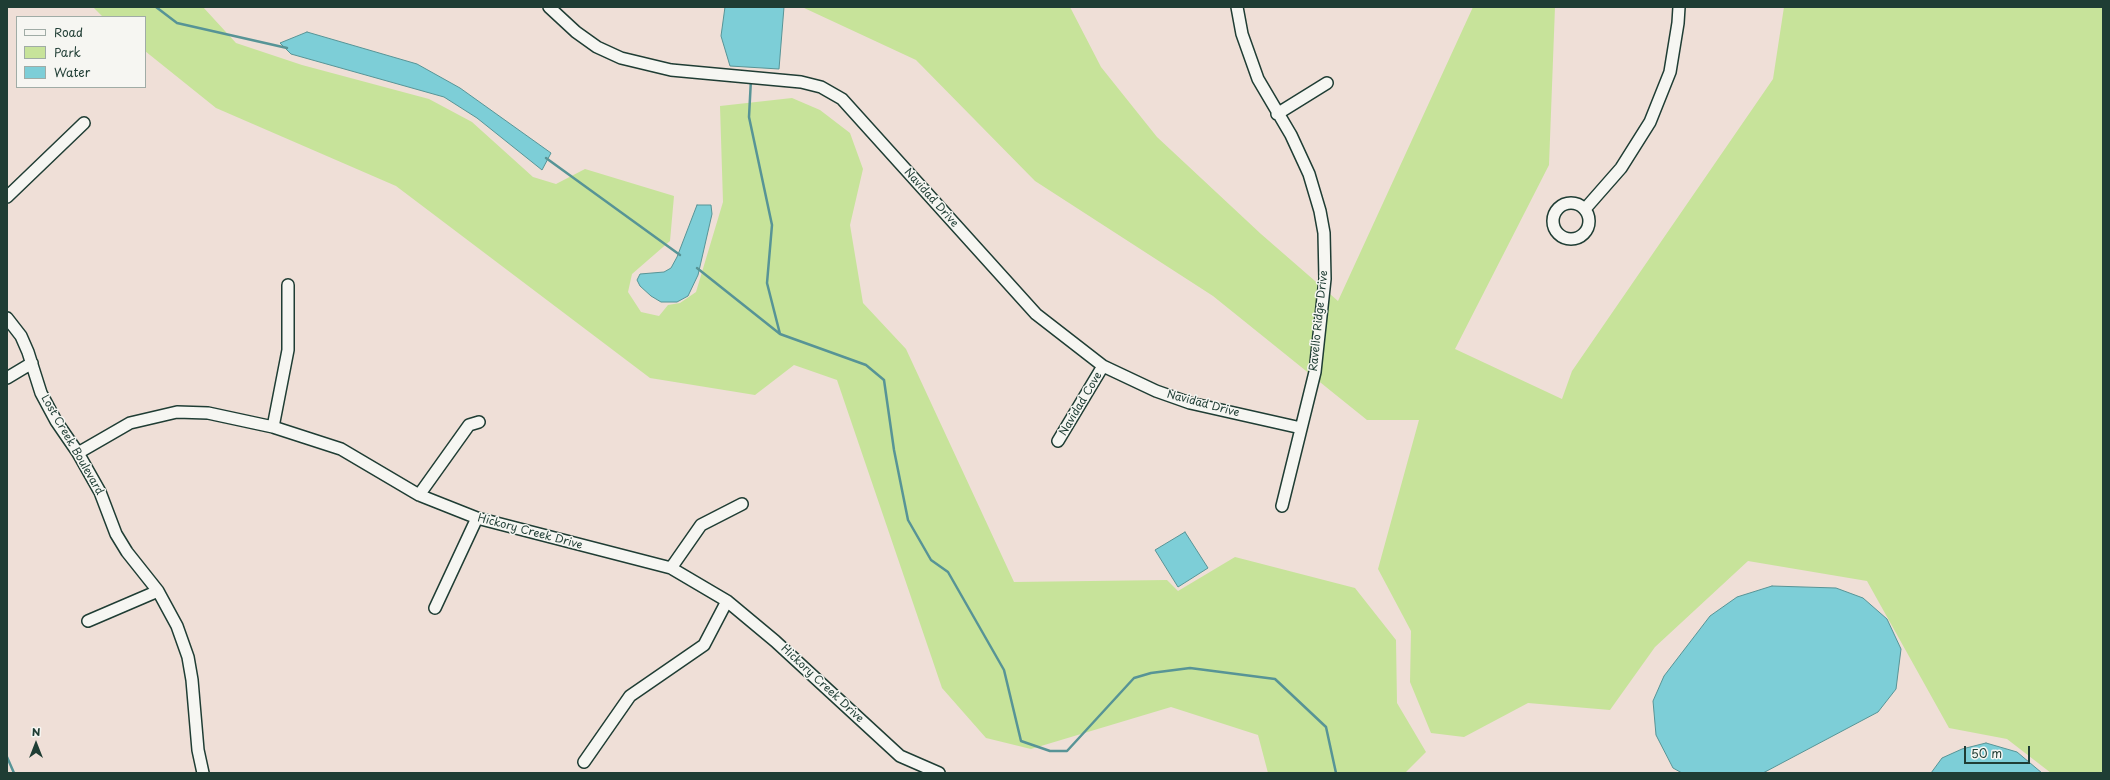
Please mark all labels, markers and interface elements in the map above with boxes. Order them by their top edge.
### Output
legend [16,16,146,88]
text: Road [54,23,83,41]
text: Park [54,43,81,61]
text: Water [54,63,90,81]
street label: Navidad Drive [901,166,961,230]
street label: Ravello Ridge Drive [1307,270,1331,372]
street label: Navidad Cove [1057,370,1105,438]
street label: Navidad Drive [1165,388,1241,420]
street label: Lost Creek Boulevard [38,393,106,497]
street label: Hickory Creek Drive [476,512,584,552]
street label: Hickory Creek Drive [778,642,866,726]
text: N [32,723,40,740]
north arrow [16,724,56,764]
scale bar [1966,738,2032,764]
text: 50 m [1971,744,2002,762]

